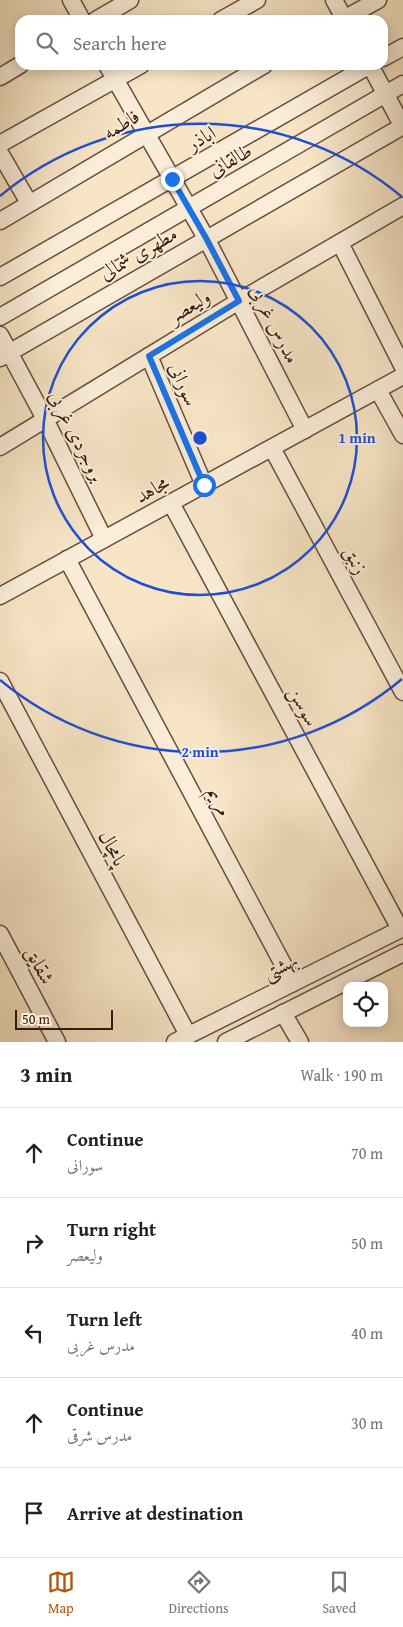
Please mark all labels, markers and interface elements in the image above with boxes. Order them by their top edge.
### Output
search box [15,15,388,70]
icon: search [33,29,61,57]
text: Search here [73,29,167,57]
street label: فاطمه [97,101,145,146]
street label: اباذر [179,118,221,159]
street label: طالقانی [202,135,257,184]
route end [161,168,184,191]
street label: مطهری شمالی [93,218,182,287]
street label: مدرس غربی [242,279,308,369]
street label: ولیعصر [160,282,215,331]
street label: سورانی [162,357,207,410]
street label: بروجردی غربی [41,385,113,487]
text: 1 min [338,427,376,448]
centre of rings [191,429,209,447]
street label: مجاهد [129,467,174,510]
route start [193,474,216,497]
street label: زنبق [337,540,376,579]
street label: سوسن [282,680,327,731]
text: 2 min [181,741,219,762]
street label: مریم [197,781,240,823]
street label: پامچال [91,825,136,872]
street label: شقایق [18,941,63,989]
street label: بهشتی [257,944,303,988]
map controls [343,982,388,1027]
button: locate [343,982,388,1027]
scale bar [15,1007,112,1030]
text: 50 m [22,1009,50,1029]
text: 3 min [20,1059,72,1090]
text: Walk · 190 m [300,1063,383,1087]
text: Continue [67,1125,144,1153]
icon: ahead [20,1139,48,1167]
text: 70 m [351,1141,383,1165]
text: سورانی [67,1153,103,1177]
text: Turn right [67,1215,156,1243]
icon: right [20,1229,48,1257]
text: 50 m [351,1231,383,1255]
text: ولیعصر [67,1243,103,1267]
text: Turn left [67,1305,142,1333]
icon: left [20,1319,48,1347]
text: 40 m [351,1321,383,1345]
text: مدرس غربی [67,1333,135,1357]
text: Continue [67,1395,144,1423]
icon: ahead [20,1409,48,1437]
text: 30 m [351,1411,383,1435]
text: مدرس شرقی [67,1423,132,1447]
icon: arrive [20,1499,48,1527]
text: Arrive at destination [67,1499,243,1527]
tab: Map [47,1568,75,1618]
tab: Directions [168,1568,229,1618]
tab: Saved [322,1568,356,1618]

